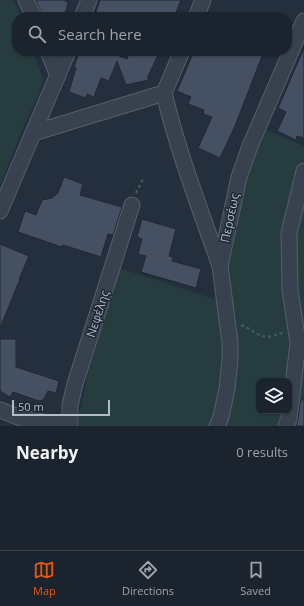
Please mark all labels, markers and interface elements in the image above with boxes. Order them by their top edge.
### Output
search box [12,12,292,56]
icon: search [26,23,48,45]
text: Search here [58,24,142,44]
street label: Περσέως [216,192,243,244]
street label: Νεφέλης [82,288,113,340]
map controls [256,378,292,414]
button: layers [256,378,292,414]
scale bar [12,398,110,417]
text: 50 m [18,399,44,414]
text: Nearby [16,441,78,464]
text: 0 results [236,443,288,461]
tab: Map [33,559,56,598]
tab: Directions [122,559,174,598]
tab: Saved [240,559,271,598]

